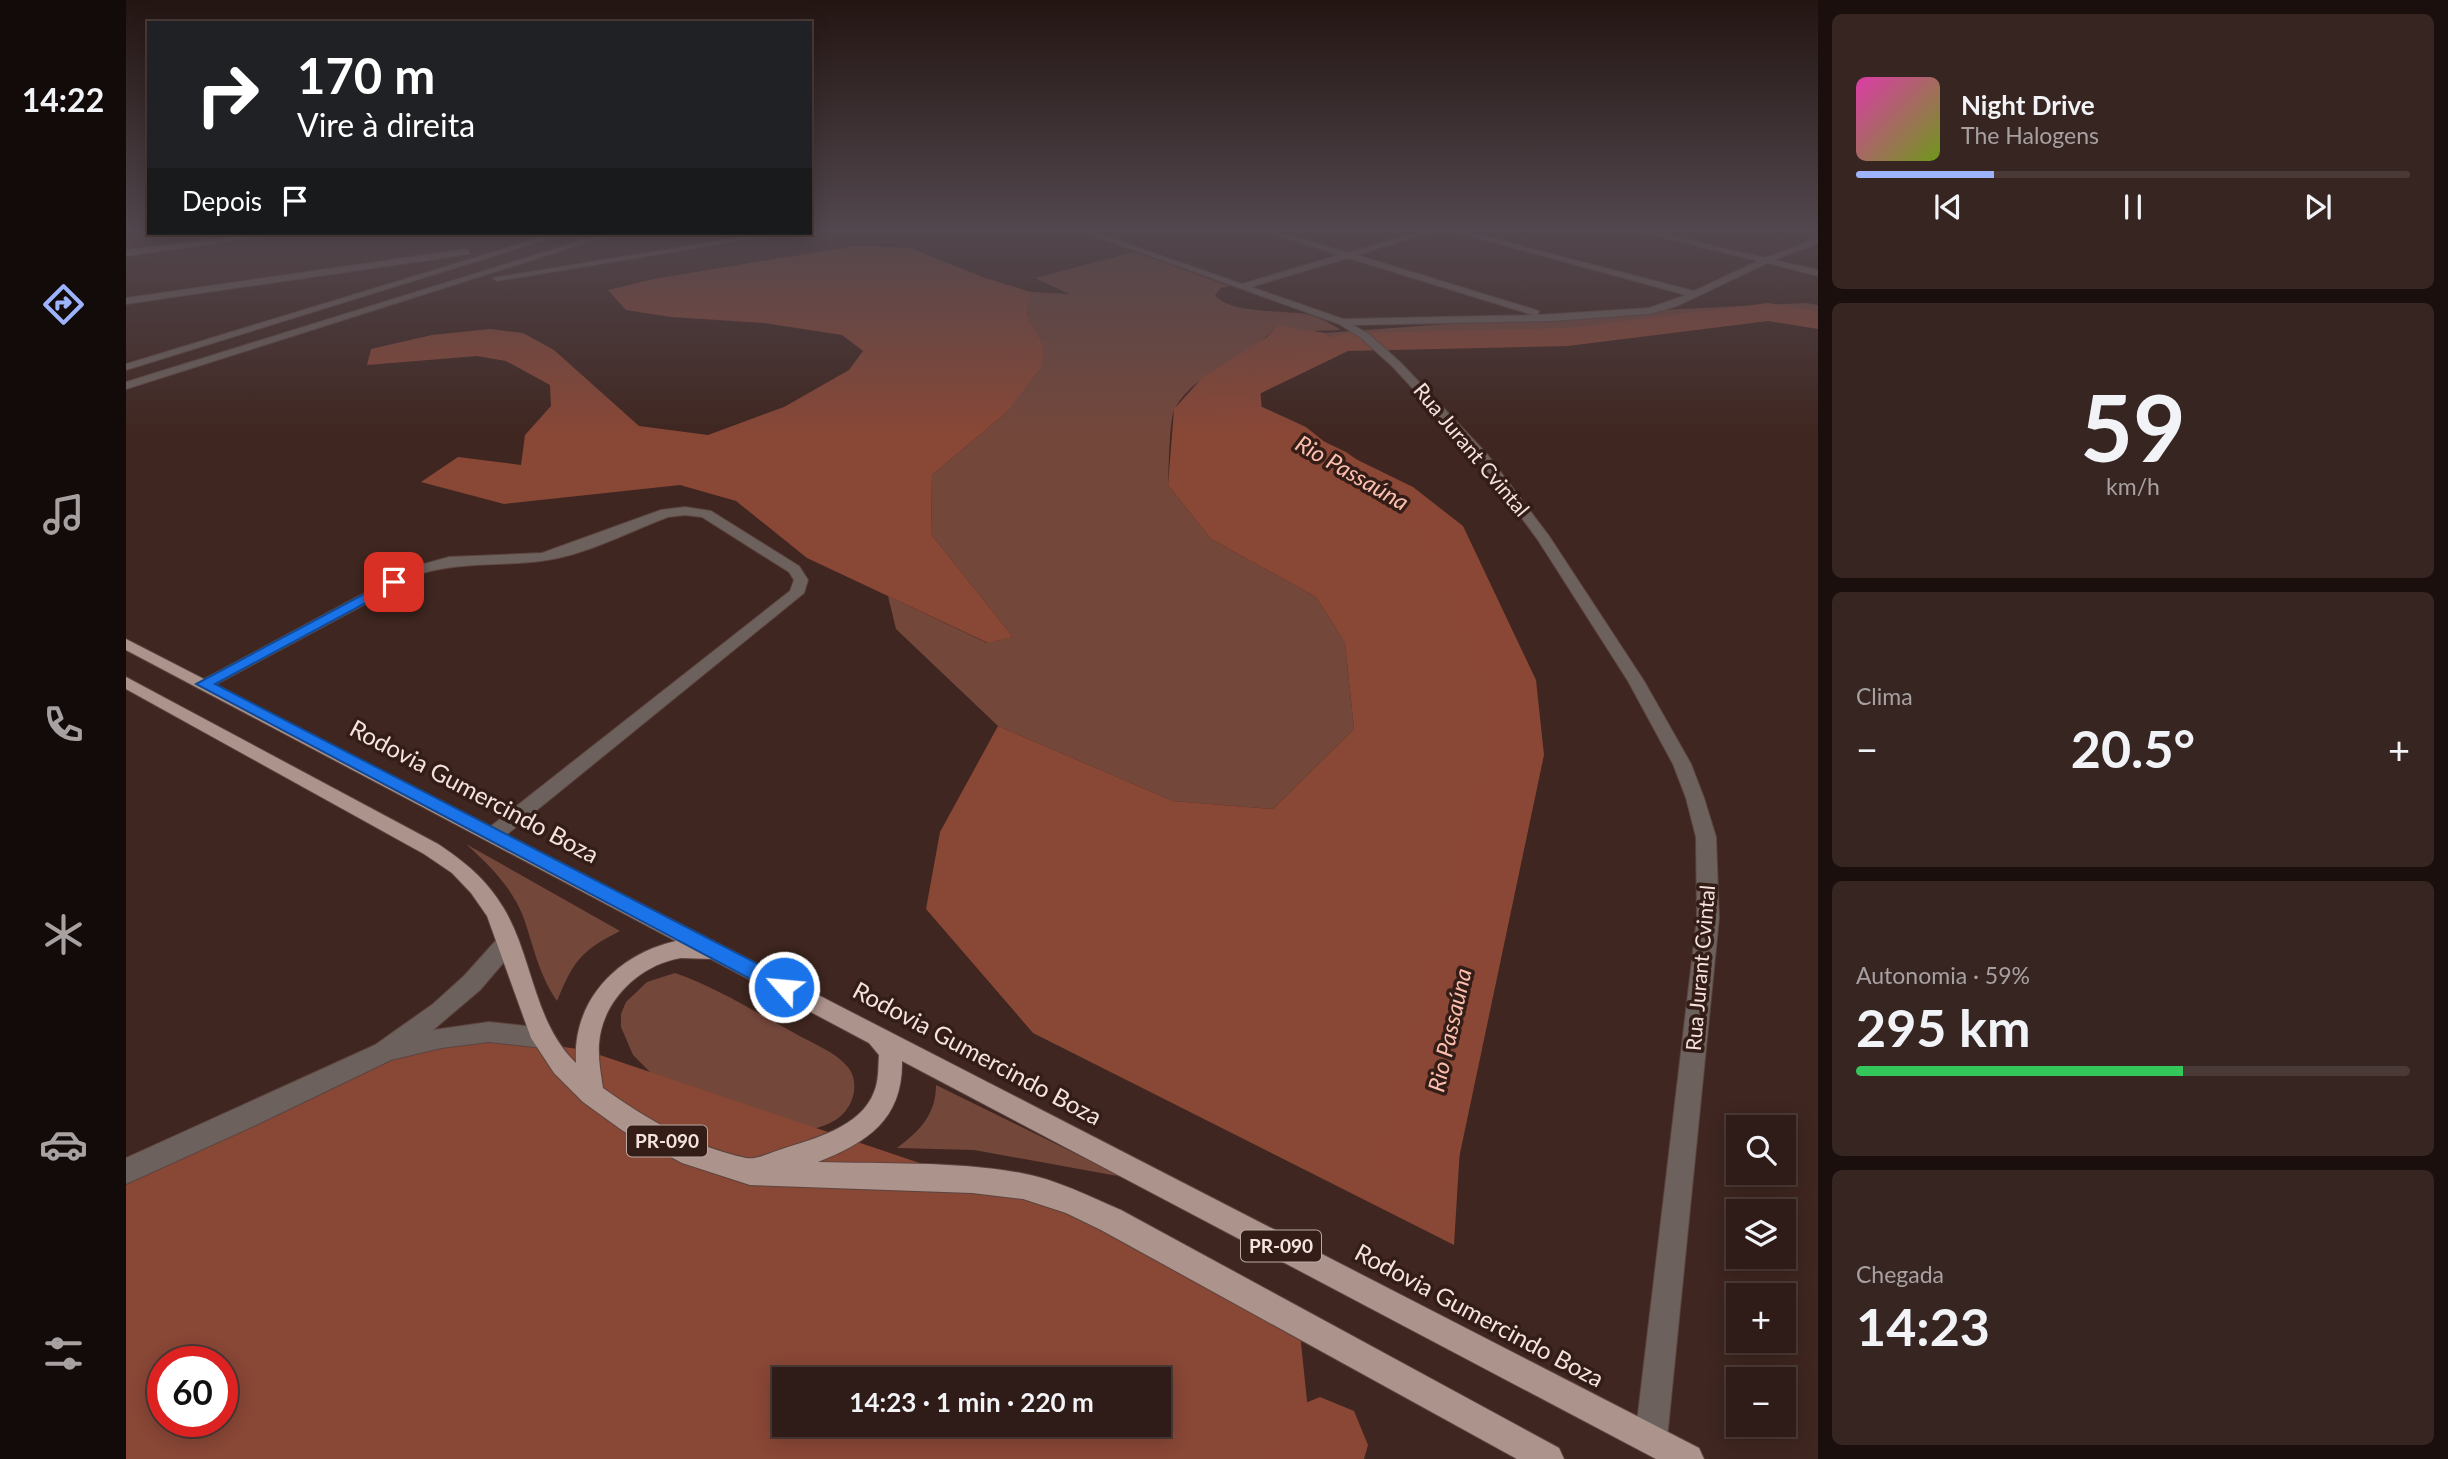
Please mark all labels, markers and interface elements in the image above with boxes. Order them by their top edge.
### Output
text: 170 m [297,46,435,104]
icon: right [182,49,273,140]
text: 14:22 [22,80,104,119]
text: Night Drive [1961,89,2095,121]
text: Vire à direita [297,105,475,144]
text: The Halogens [1961,121,2099,149]
icon: arrive [276,182,314,220]
text: Depois [182,185,262,217]
icon: previous [1929,188,1967,226]
icon: pause [2114,188,2152,226]
icon: next [2299,188,2337,226]
icon: directions [39,280,88,329]
text: 59 [2080,372,2186,481]
street label: Rua Jurant Cvintal [1409,377,1535,521]
water label: Rio Passaúna [1291,429,1414,516]
text: km/h [2106,472,2160,500]
icon: music [39,490,88,539]
pin [364,552,424,612]
icon: arrive [375,563,413,601]
text: Clima [1856,682,1913,710]
icon: phone [39,700,88,749]
street label: Rodovia Gumercindo Boza [345,713,604,869]
text: 20.5° [2071,717,2195,779]
text: − [1856,726,1878,772]
text: + [2388,726,2410,772]
street label: Rua Jurant Cvintal [1680,884,1719,1052]
icon: climate [39,910,88,959]
position arrow [747,950,821,1024]
text: Autonomia · 59% [1856,961,2030,989]
water label: Rio Passaúna [1421,965,1477,1094]
street label: Rodovia Gumercindo Boza [848,975,1107,1131]
text: 295 km [1856,996,2030,1058]
map controls [1726,1115,1796,1437]
button: search [1726,1115,1796,1185]
icon: car [39,1120,88,1169]
road number: PR-090 [627,1126,707,1156]
button: layers [1726,1199,1796,1269]
road number: PR-090 [1241,1230,1321,1262]
street label: Rodovia Gumercindo Boza [1350,1237,1609,1393]
text: Chegada [1856,1260,1944,1288]
button: + [1726,1283,1796,1353]
text: 14:23 [1856,1295,1990,1357]
icon: filters [39,1329,88,1378]
speed limit sign: 60 [147,1346,238,1437]
button: − [1726,1367,1796,1437]
text: 14:23 · 1 min · 220 m [849,1386,1094,1418]

